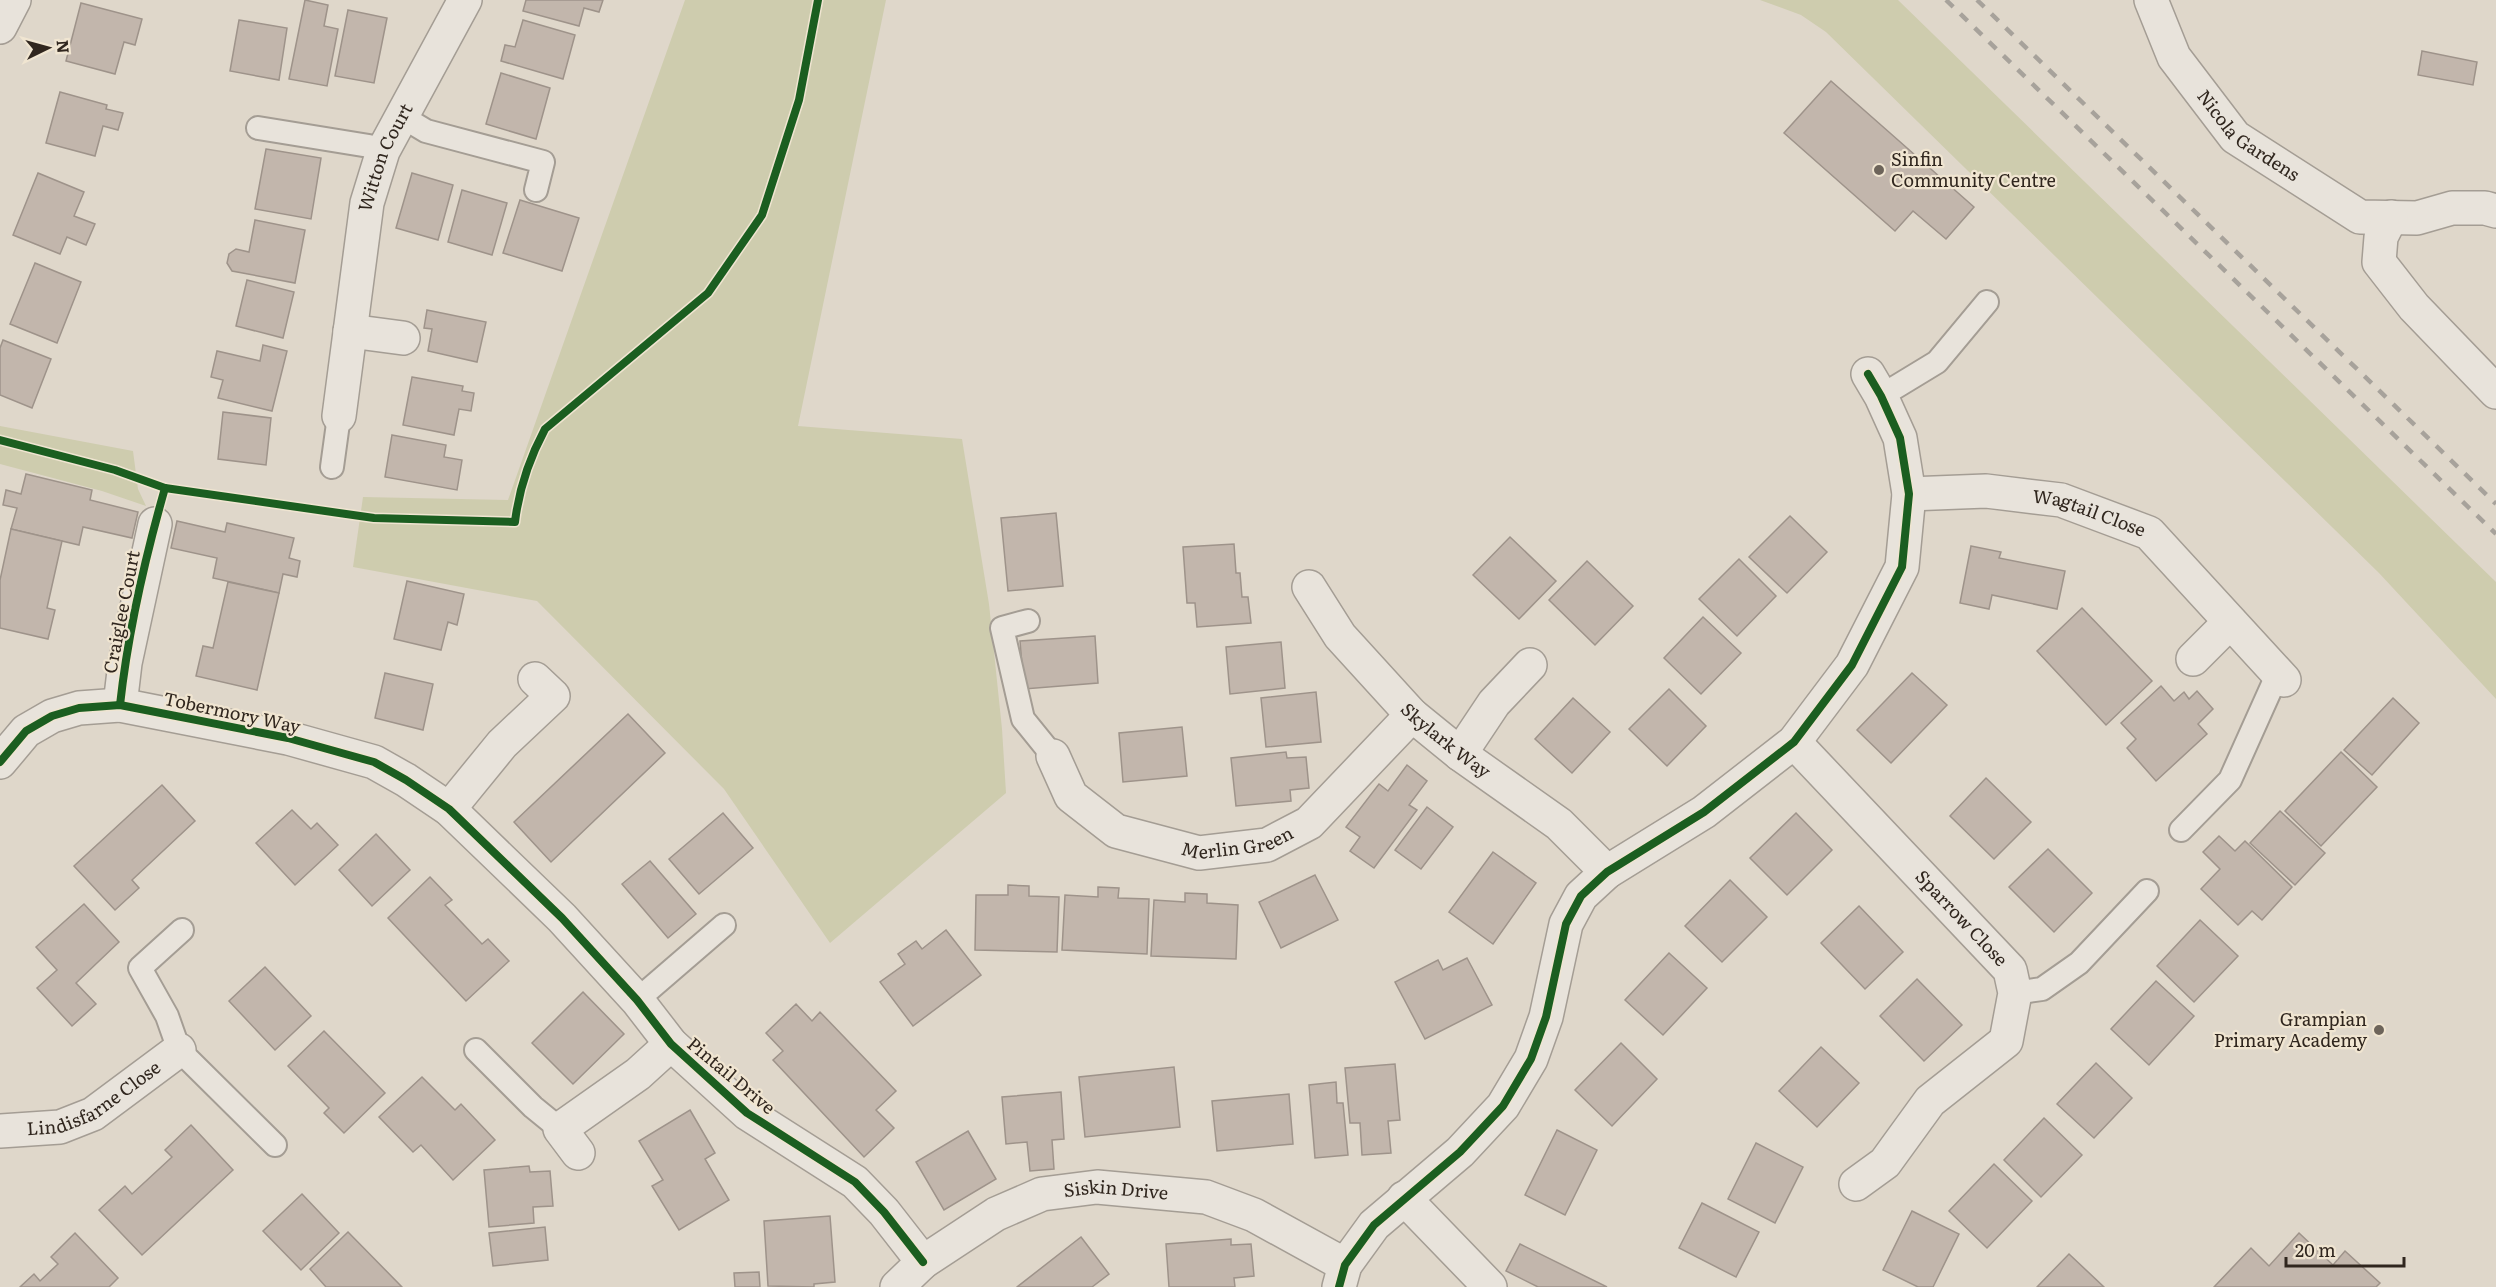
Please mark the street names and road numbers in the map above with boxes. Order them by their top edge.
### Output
street label: Nicola Gardens [2191,83,2306,187]
street label: Witton Court [350,97,419,215]
street label: Wagtail Close [2031,482,2150,543]
street label: Craiglee Court [95,547,146,676]
street label: Tobermory Way [161,684,304,739]
street label: Skylark Way [1395,696,1497,784]
street label: Merlin Green [1178,819,1298,865]
street label: Sparrow Close [1910,863,2015,972]
street label: Pintail Drive [682,1030,782,1120]
street label: Lindisfarne Close [26,1053,166,1141]
street label: Siskin Drive [1062,1172,1169,1205]

